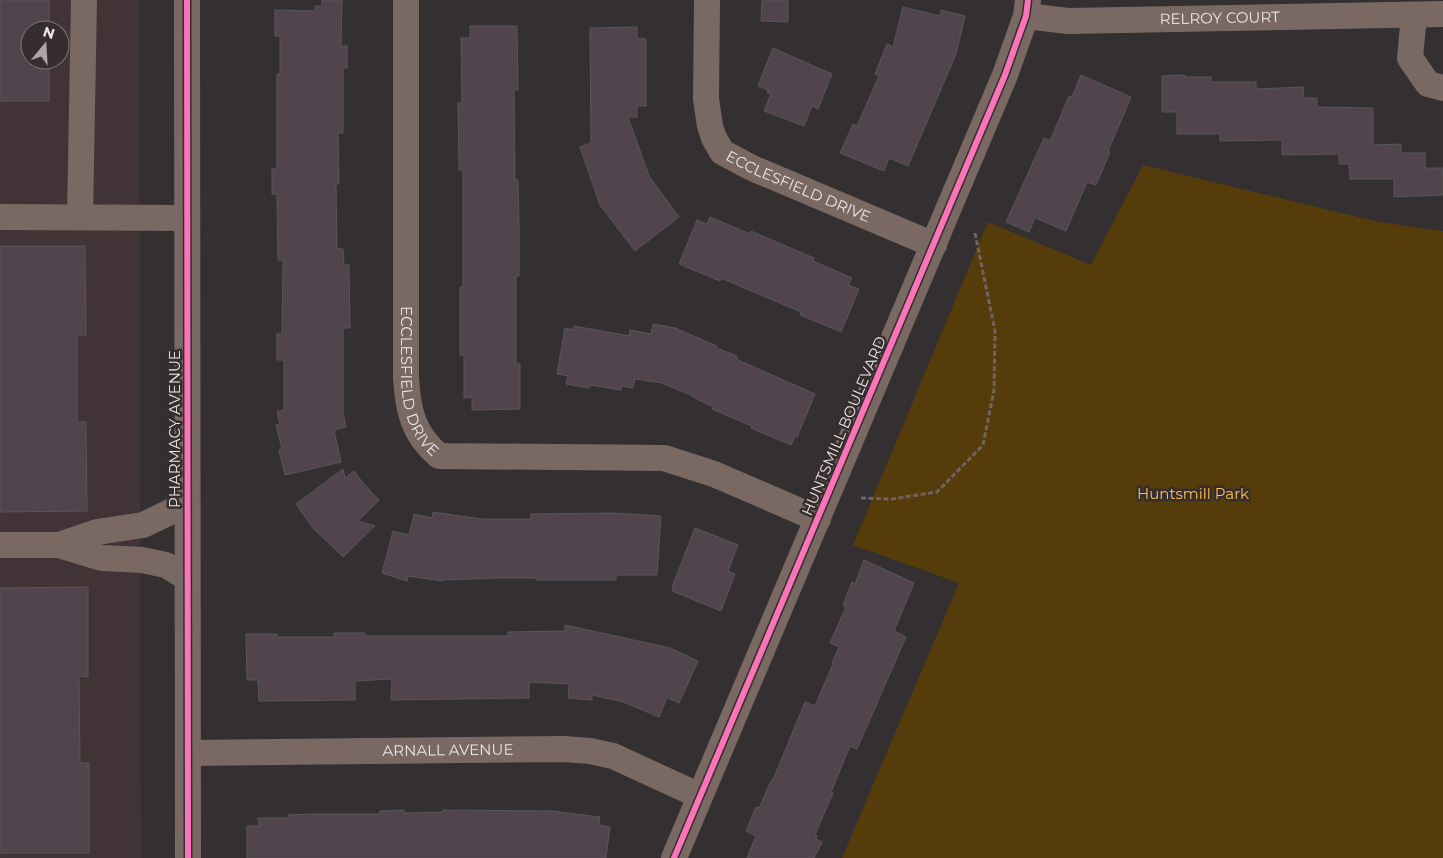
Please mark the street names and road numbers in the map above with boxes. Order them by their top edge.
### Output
street label: RELROY COURT [1159,7,1280,28]
street label: ECCLESFIELD DRIVE [723,146,874,226]
street label: ECCLESFIELD DRIVE [397,306,443,460]
street label: HUNTSMILL BOULEVARD [797,333,890,518]
street label: PHARMACY AVENUE [165,350,184,508]
street label: ARNALL AVENUE [382,740,514,760]

